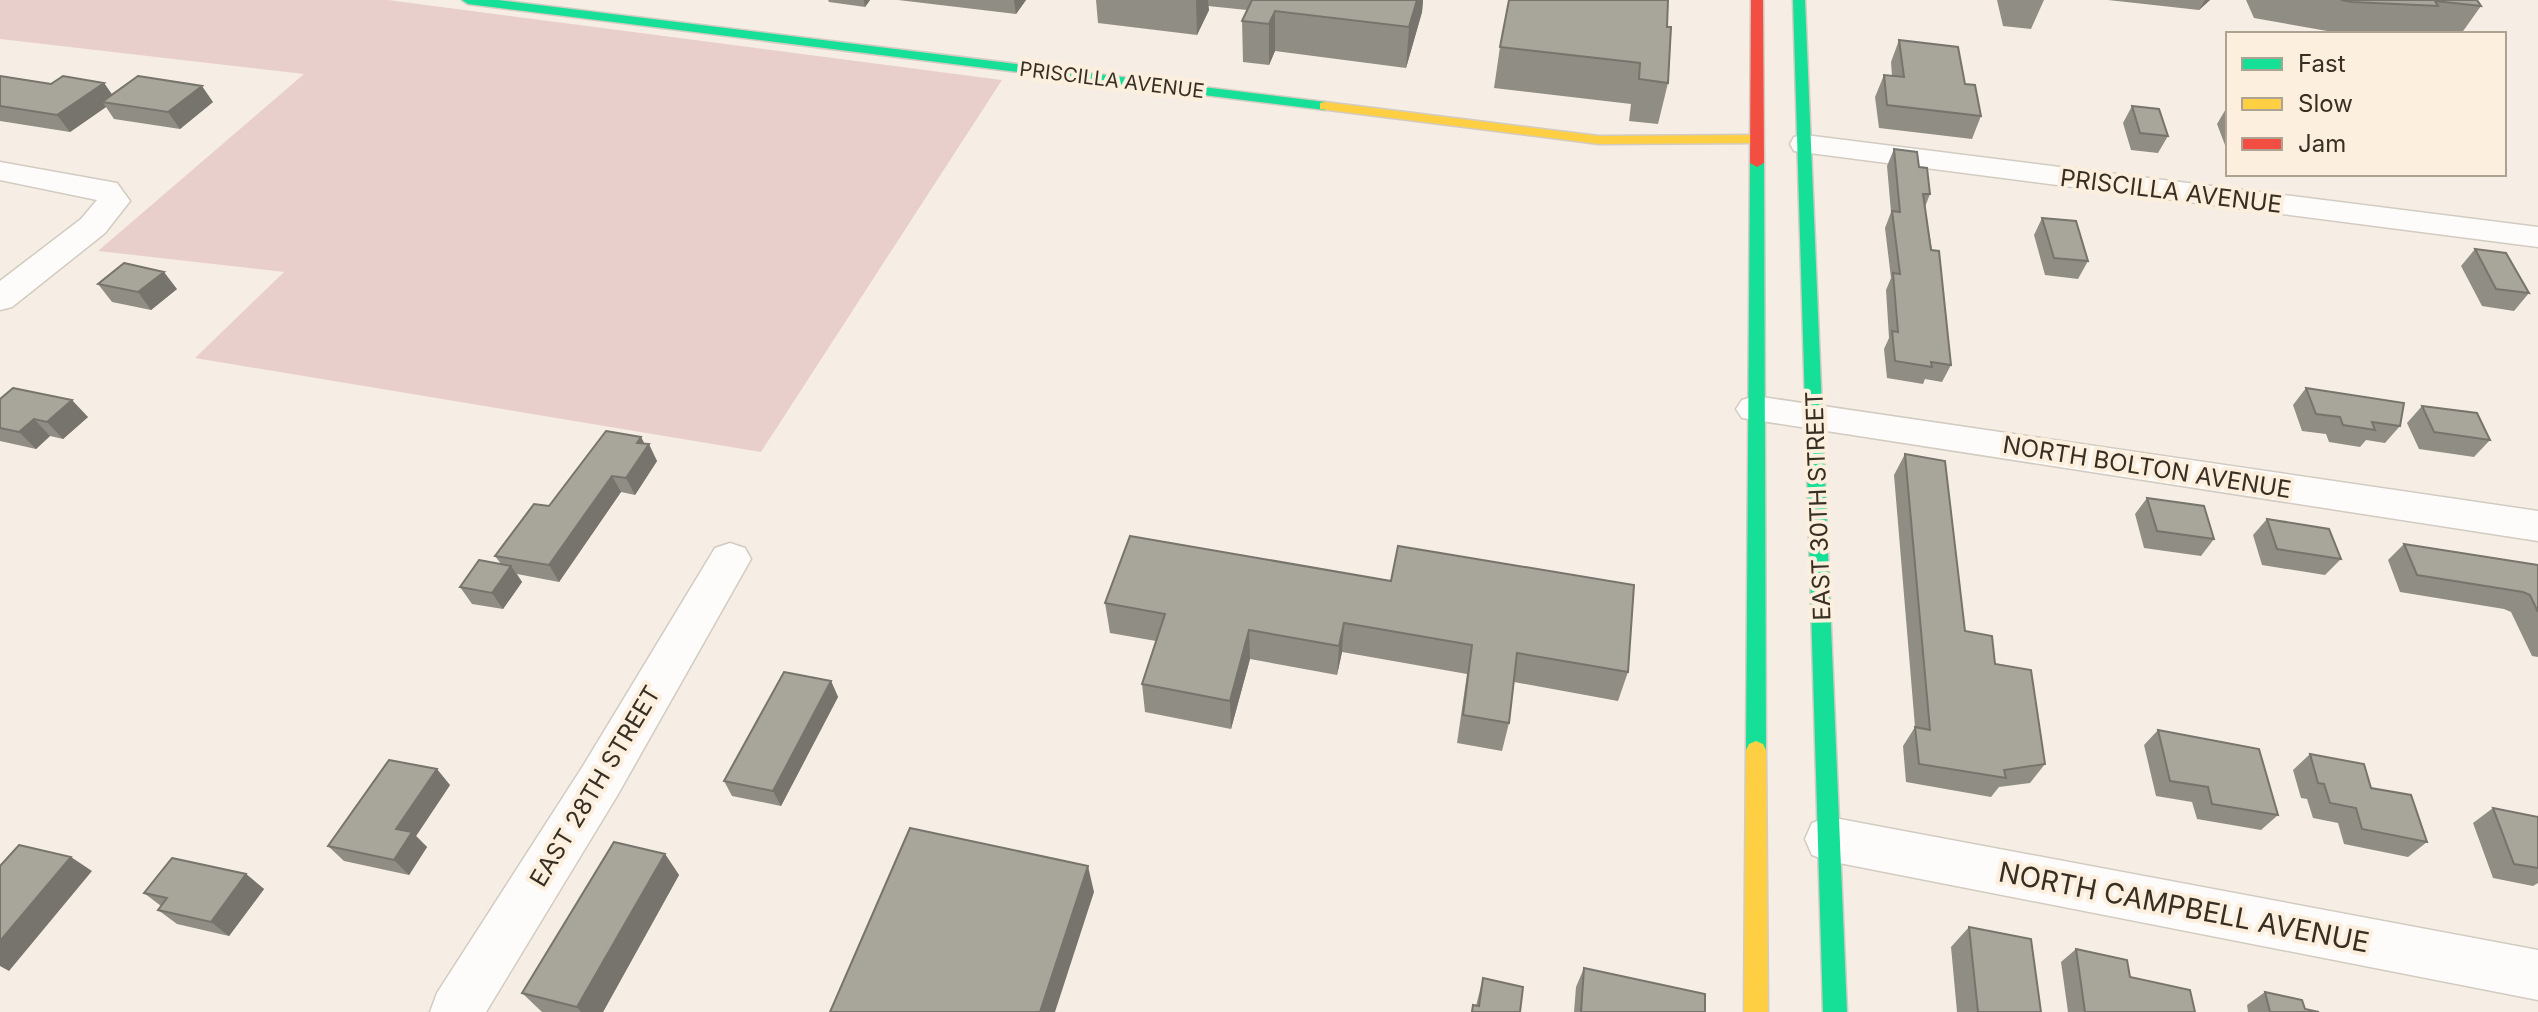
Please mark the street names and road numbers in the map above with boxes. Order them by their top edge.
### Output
street label: PRISCILLA AVENUE [1018,57,1206,103]
street label: PRISCILLA AVENUE [2058,163,2284,219]
street label: EAST 30TH STREET [1800,391,1836,621]
street label: NORTH BOLTON AVENUE [2001,430,2293,504]
street label: EAST 28TH STREET [524,680,666,892]
street label: NORTH CAMPBELL AVENUE [1996,854,2372,960]

